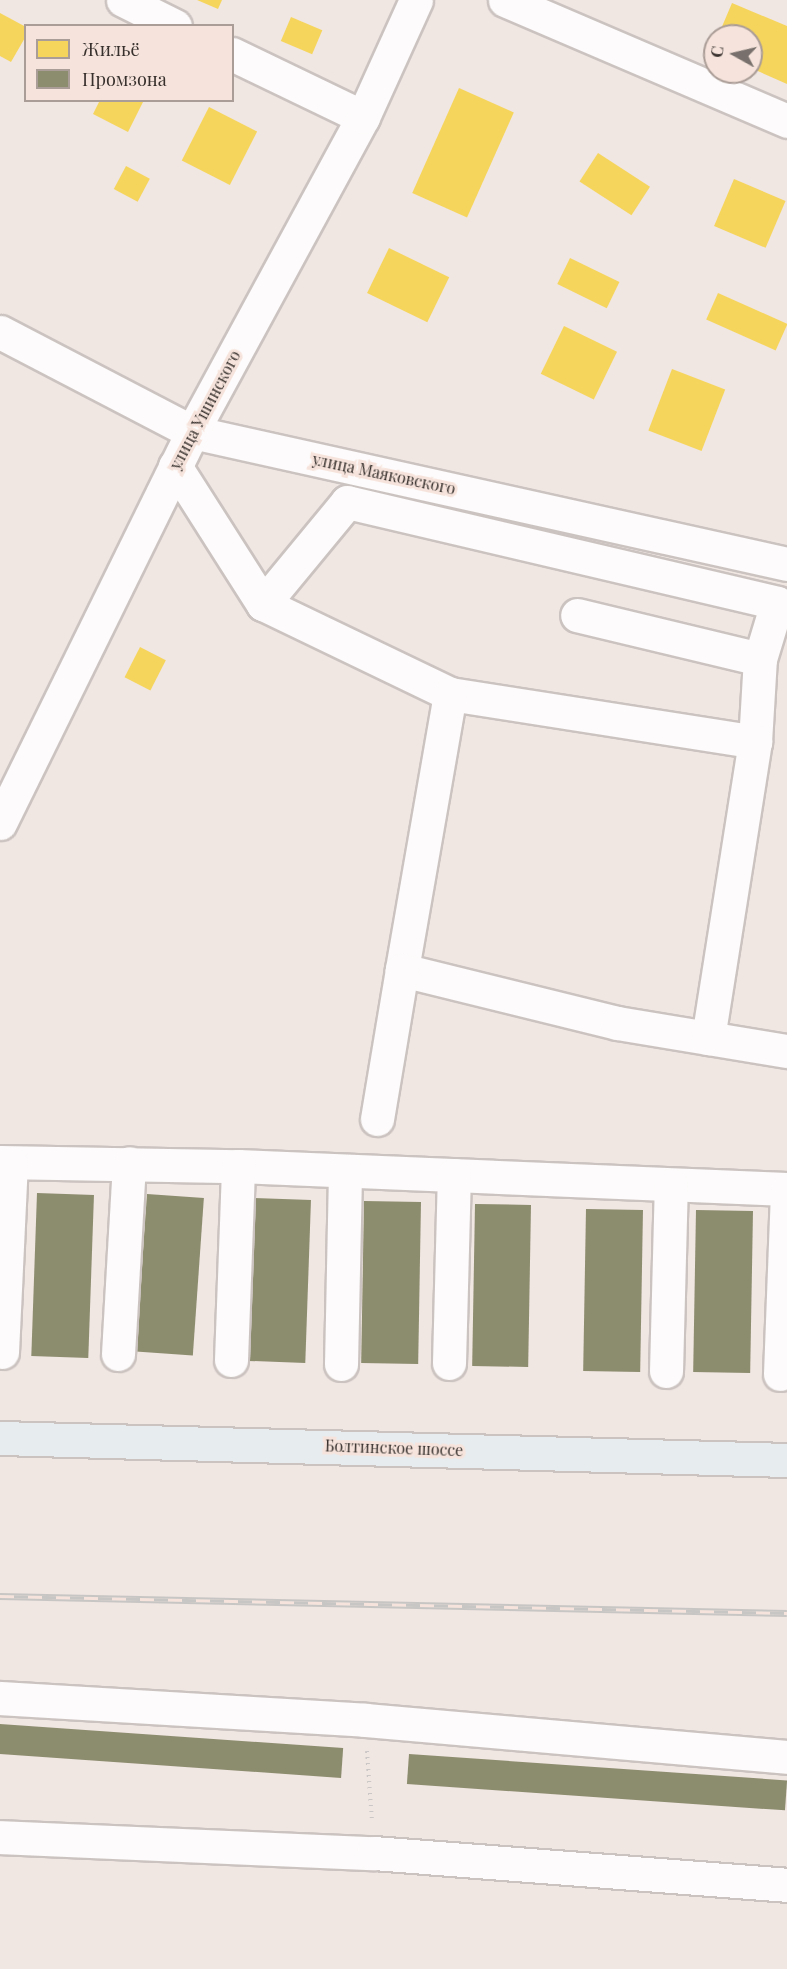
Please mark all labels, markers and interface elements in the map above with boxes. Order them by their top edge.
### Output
legend [24,24,234,102]
north arrow [703,24,763,84]
text: Жильё [82,37,140,61]
text: С [705,45,728,59]
text: Промзона [82,67,167,91]
street label: улица Ушинского [166,347,244,473]
street label: улица Маяковского [311,449,457,499]
street label: Болтинское шоссе [325,1436,463,1460]

